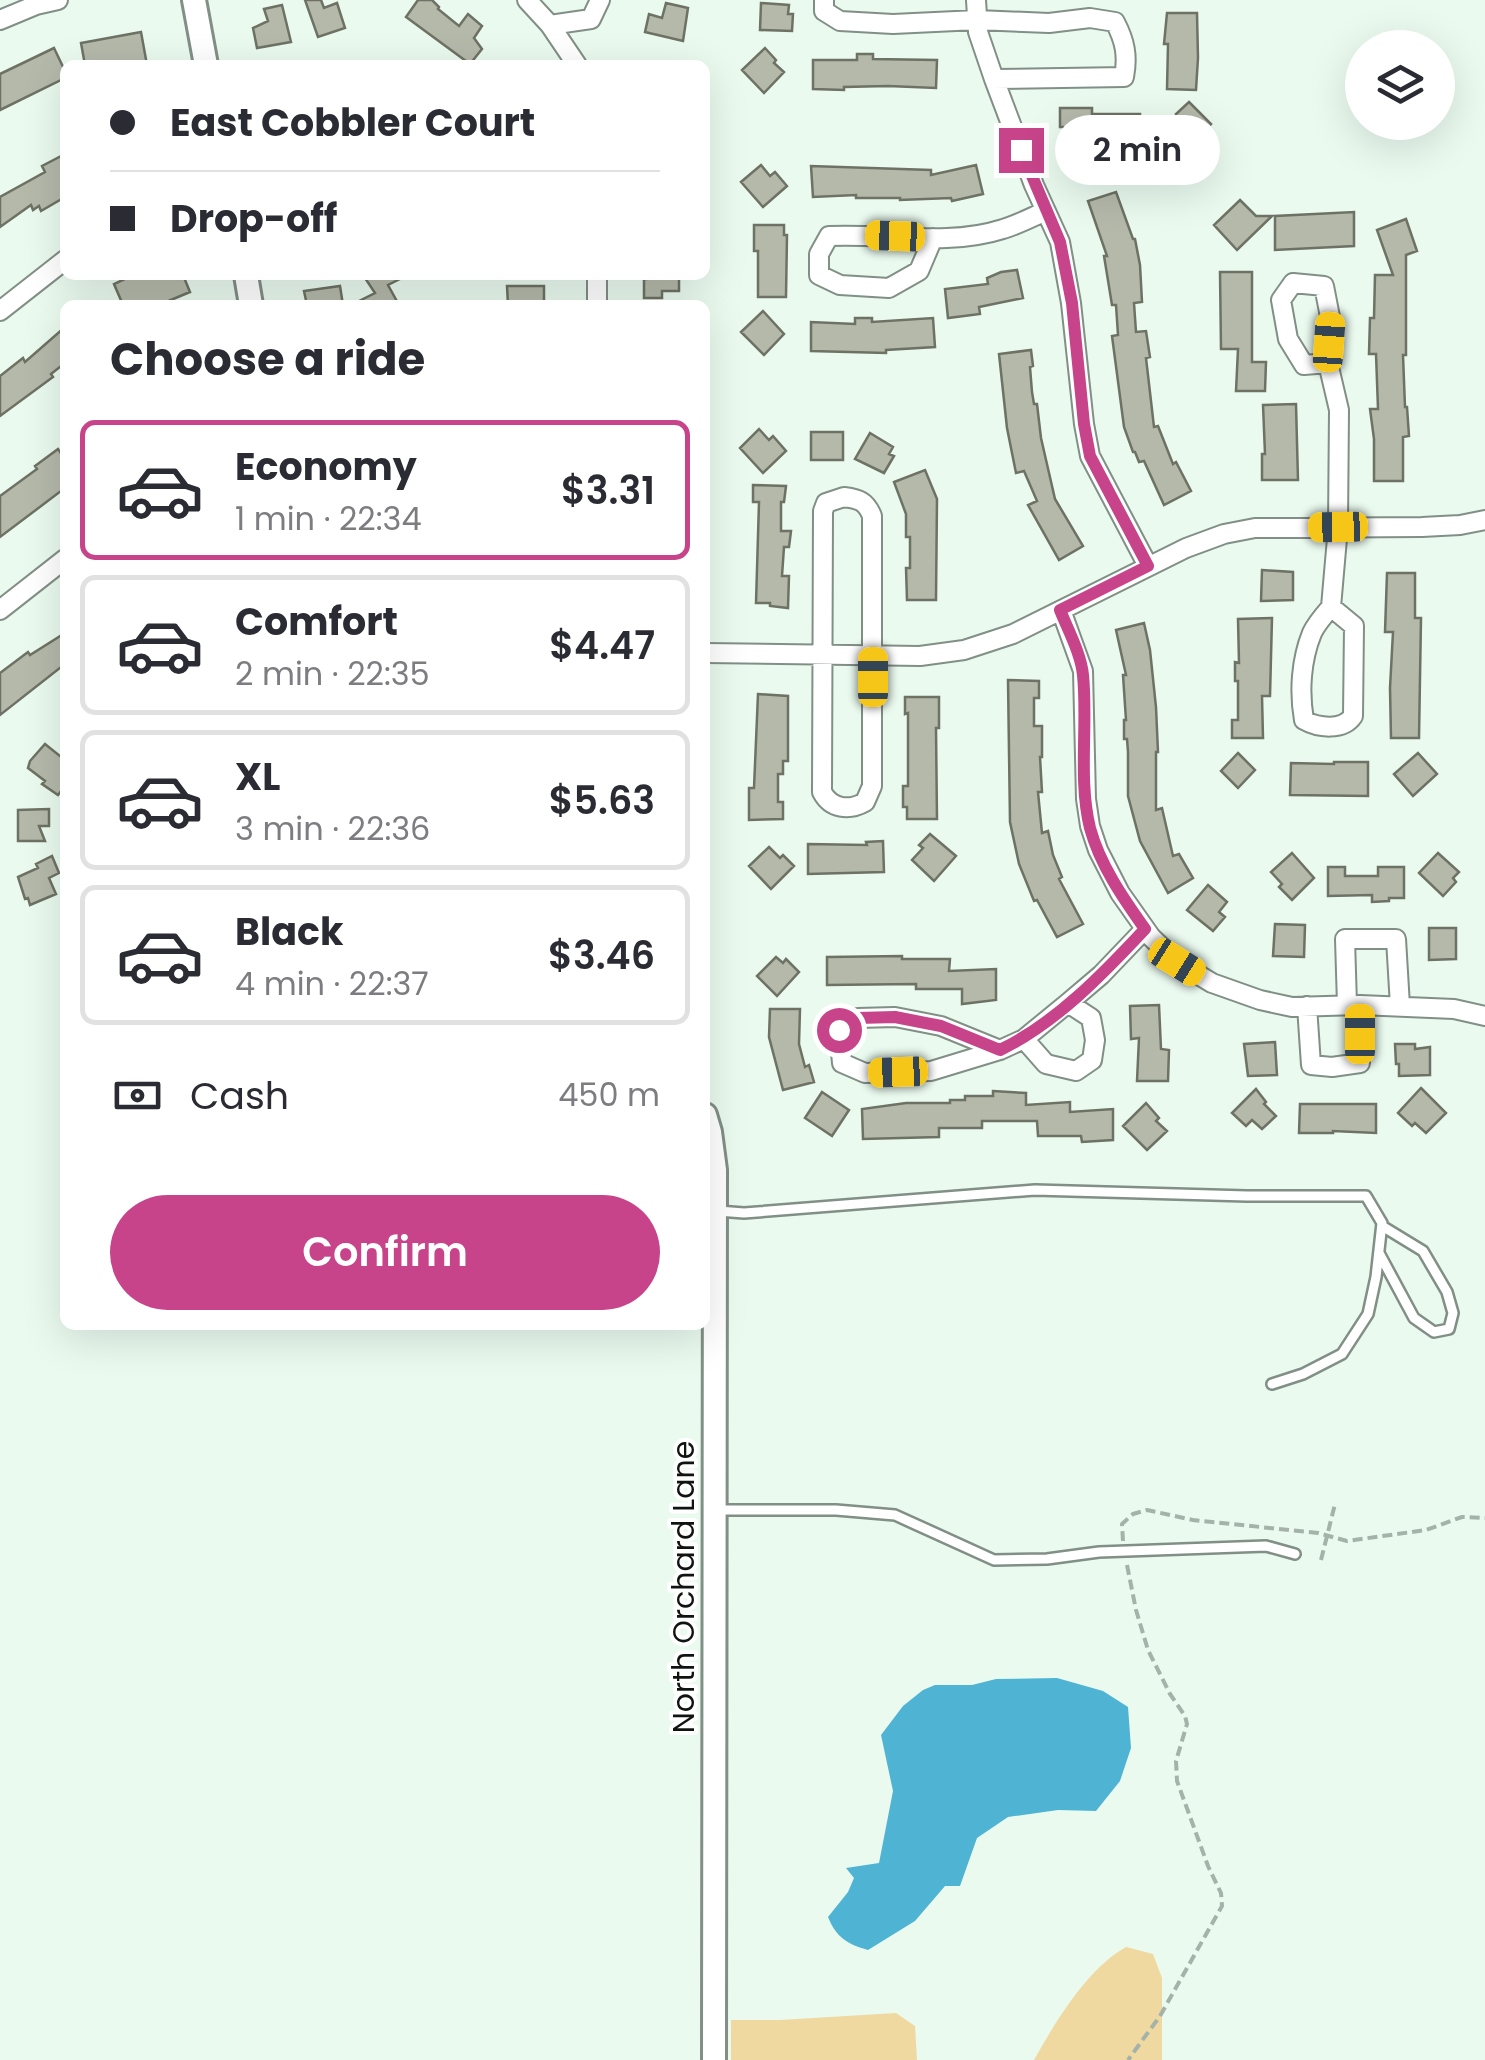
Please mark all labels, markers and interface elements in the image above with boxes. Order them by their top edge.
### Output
map controls [1345,30,1455,140]
button: layers [1345,30,1455,140]
text: East Cobbler Court [170,96,535,149]
callout: 2 min [1056,115,1221,185]
text: 2 min [1093,127,1182,172]
route end [999,128,1044,173]
text: Drop-off [170,192,338,245]
car [864,220,926,252]
car [1312,311,1346,373]
text: Choose a ride [110,328,425,391]
text: Economy [235,440,417,493]
icon: car [115,445,205,535]
text: $3.31 [561,464,655,517]
text: 1 min · 22:34 [235,496,422,541]
car [1308,511,1368,543]
text: Comfort [235,595,398,648]
icon: car [115,600,205,690]
text: $4.47 [549,619,655,672]
car [858,647,888,707]
text: 2 min · 22:35 [235,651,430,696]
text: XL [235,750,280,803]
icon: car [115,755,205,845]
text: $5.63 [549,774,655,827]
text: 3 min · 22:36 [235,806,430,851]
text: Black [235,905,344,958]
icon: car [115,910,205,1000]
text: $3.46 [548,929,655,982]
car [1144,933,1210,991]
text: 4 min · 22:37 [235,961,429,1006]
car [1345,1004,1375,1064]
route start [817,1008,862,1053]
car [867,1056,929,1088]
icon: cash [110,1068,165,1123]
text: Cash [190,1069,289,1122]
text: 450 m [558,1072,660,1117]
button: Confirm [110,1195,660,1310]
street label: North Orchard Lane [662,1441,705,1733]

